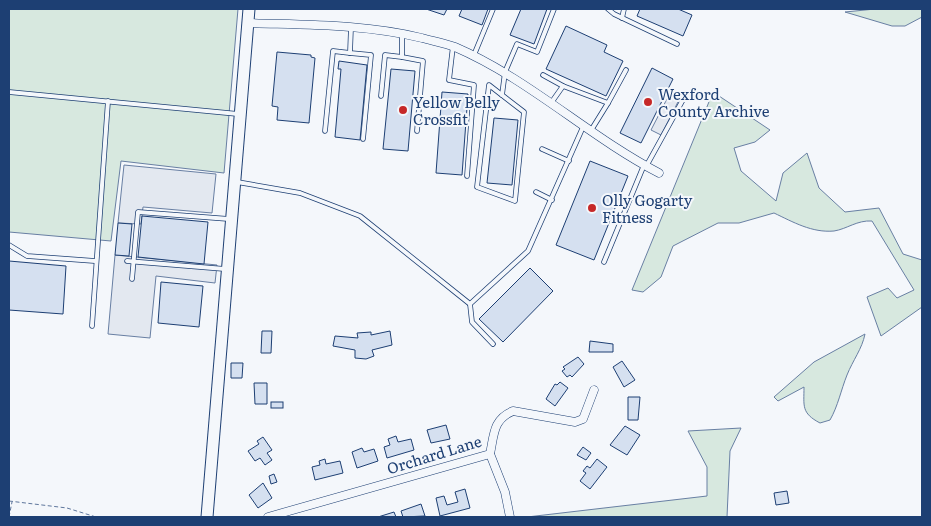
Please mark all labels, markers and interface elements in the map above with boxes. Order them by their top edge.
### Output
place label: Wexford County Archive [658,82,770,122]
place label: Yellow Belly Crossfit [413,90,500,130]
marker: Wexford County Archive [642,96,654,108]
marker: Yellow Belly Crossfit [397,104,409,116]
place label: Olly Gogarty Fitness [602,188,693,228]
marker: Olly Gogarty Fitness [586,202,598,214]
street label: Orchard Lane [384,429,484,479]

